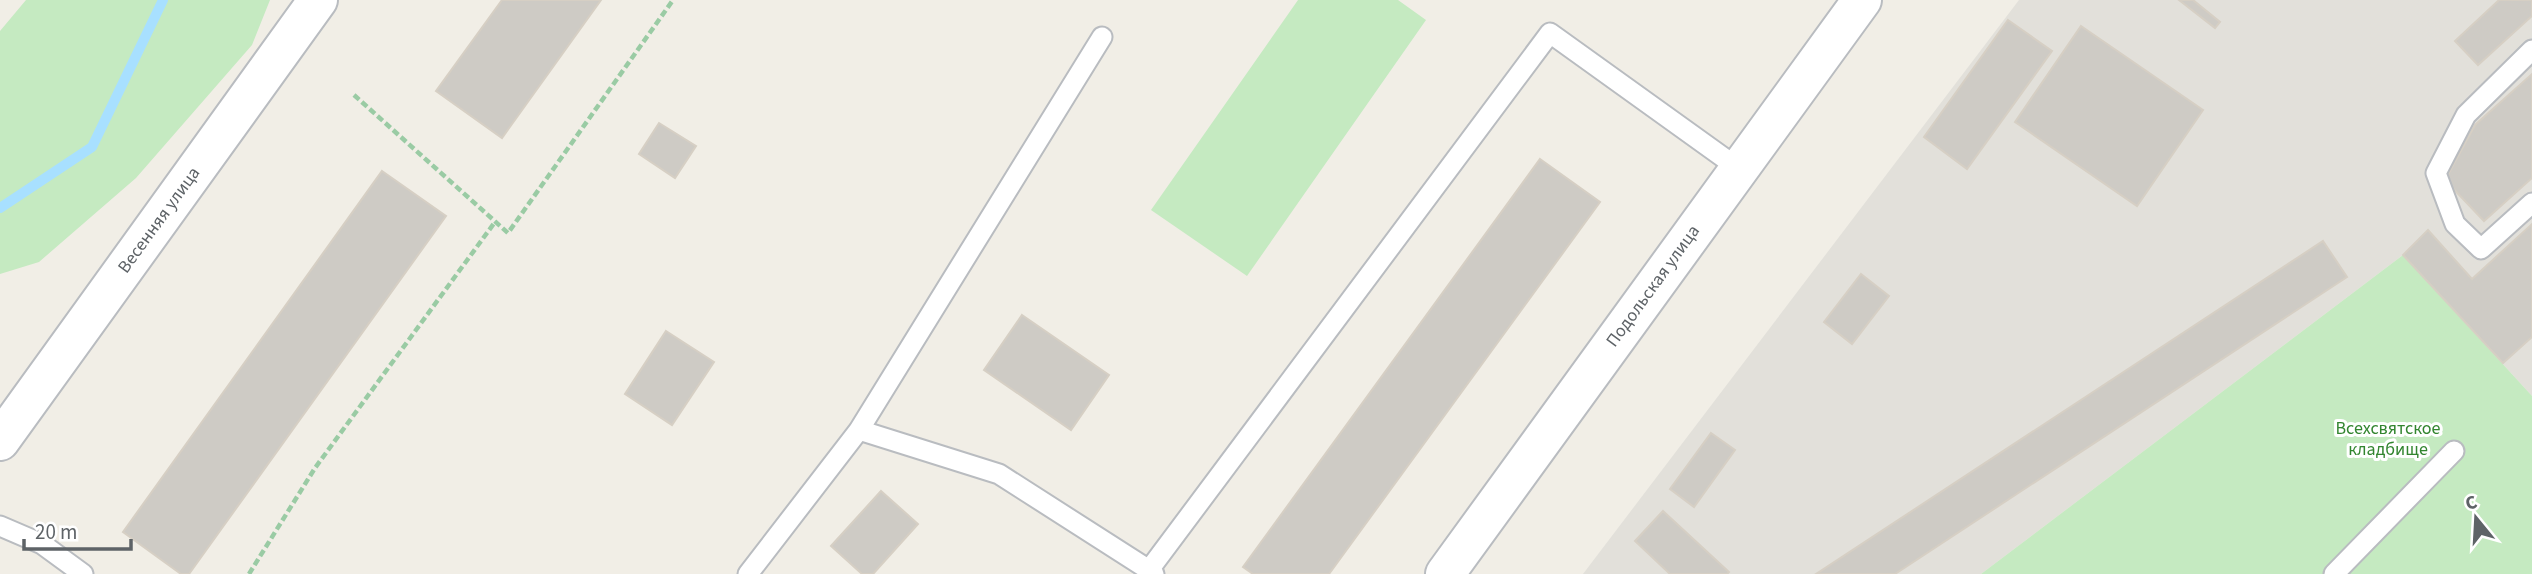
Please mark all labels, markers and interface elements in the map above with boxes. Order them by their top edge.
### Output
street label: Весенняя улица [112,162,206,278]
street label: Подольская улица [1600,220,1706,352]
park label: Всехсвятское кладбище [2335,416,2441,462]
north arrow [2441,483,2511,553]
text: С [2462,489,2481,518]
scale bar [24,508,131,552]
text: 20 m [35,517,77,547]

